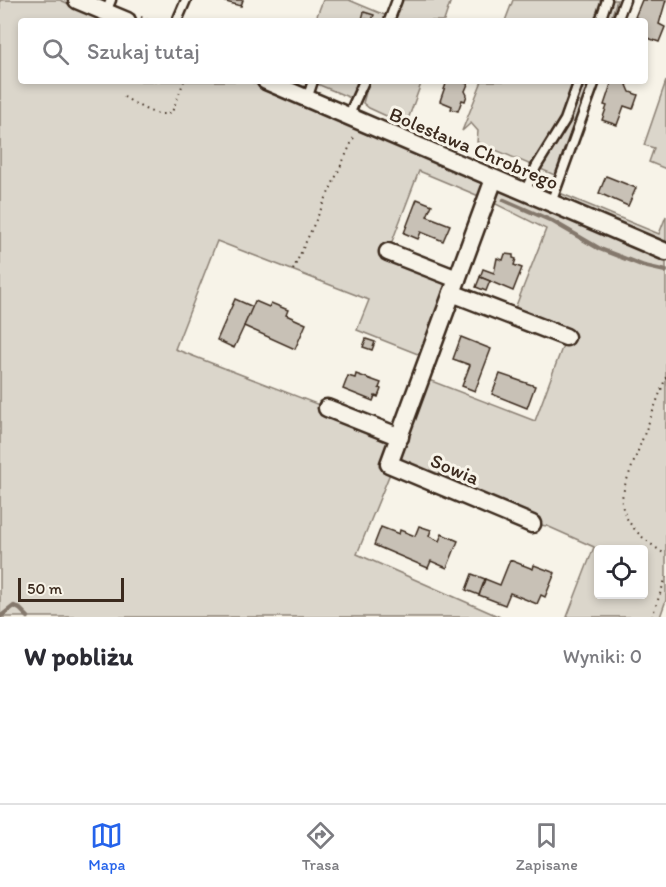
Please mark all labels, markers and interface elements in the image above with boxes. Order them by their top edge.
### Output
search box [18,18,648,84]
icon: search [39,35,72,68]
text: Szukaj tutaj [87,38,200,65]
street label: Bolesława Chrobrego [386,101,562,195]
street label: Sowia [427,448,484,490]
map controls [594,545,648,599]
button: locate [594,545,648,599]
scale bar [18,575,124,602]
text: 50 m [27,579,62,598]
text: W pobliżu [24,640,133,672]
text: Wyniki: 0 [563,644,642,668]
tab: Mapa [88,819,125,874]
tab: Trasa [302,819,339,874]
tab: Zapisane [516,819,578,874]

